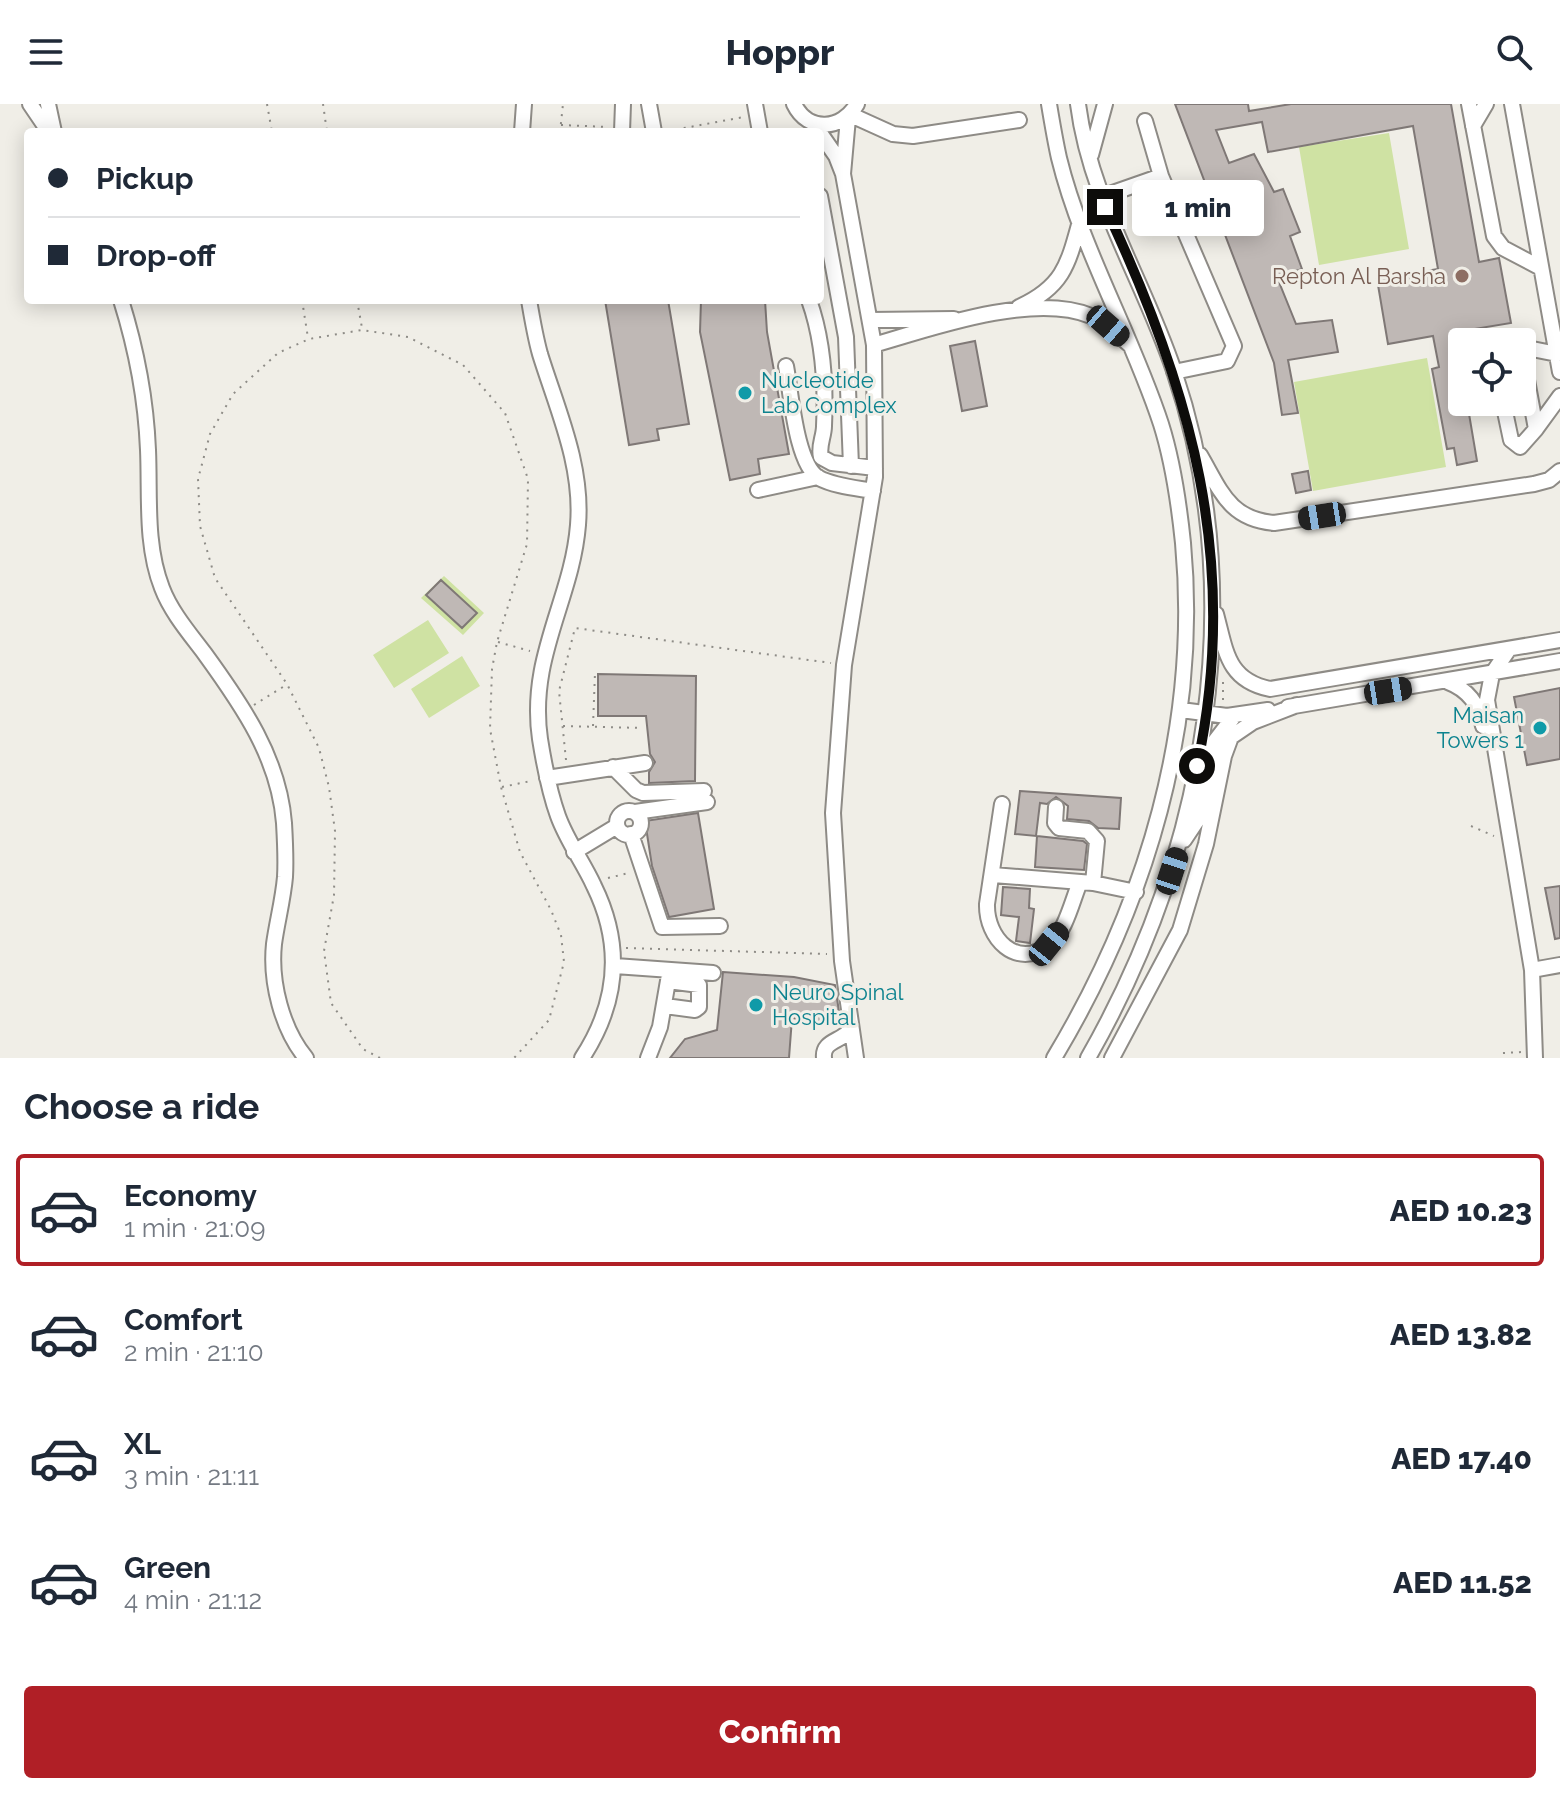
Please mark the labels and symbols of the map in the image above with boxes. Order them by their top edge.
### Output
callout: 1 min [1133,179,1265,235]
route end [1087,189,1123,225]
place label: Repton Al Barsha [1272,263,1446,289]
marker: Repton Al Barsha [1453,267,1471,285]
car [1082,301,1134,351]
place label: Nucleotide Lab Complex [761,367,897,418]
marker: Nucleotide Lab Complex [736,384,754,402]
car [1296,500,1348,532]
car [1362,675,1414,707]
place label: Maisan Towers 1 [1437,702,1524,753]
marker: Maisan Towers 1 [1531,719,1549,737]
route start [1179,748,1215,784]
car [1153,844,1191,898]
car [1025,918,1073,970]
place label: Neuro Spinal Hospital [772,979,903,1030]
marker: Neuro Spinal Hospital [747,996,765,1014]

